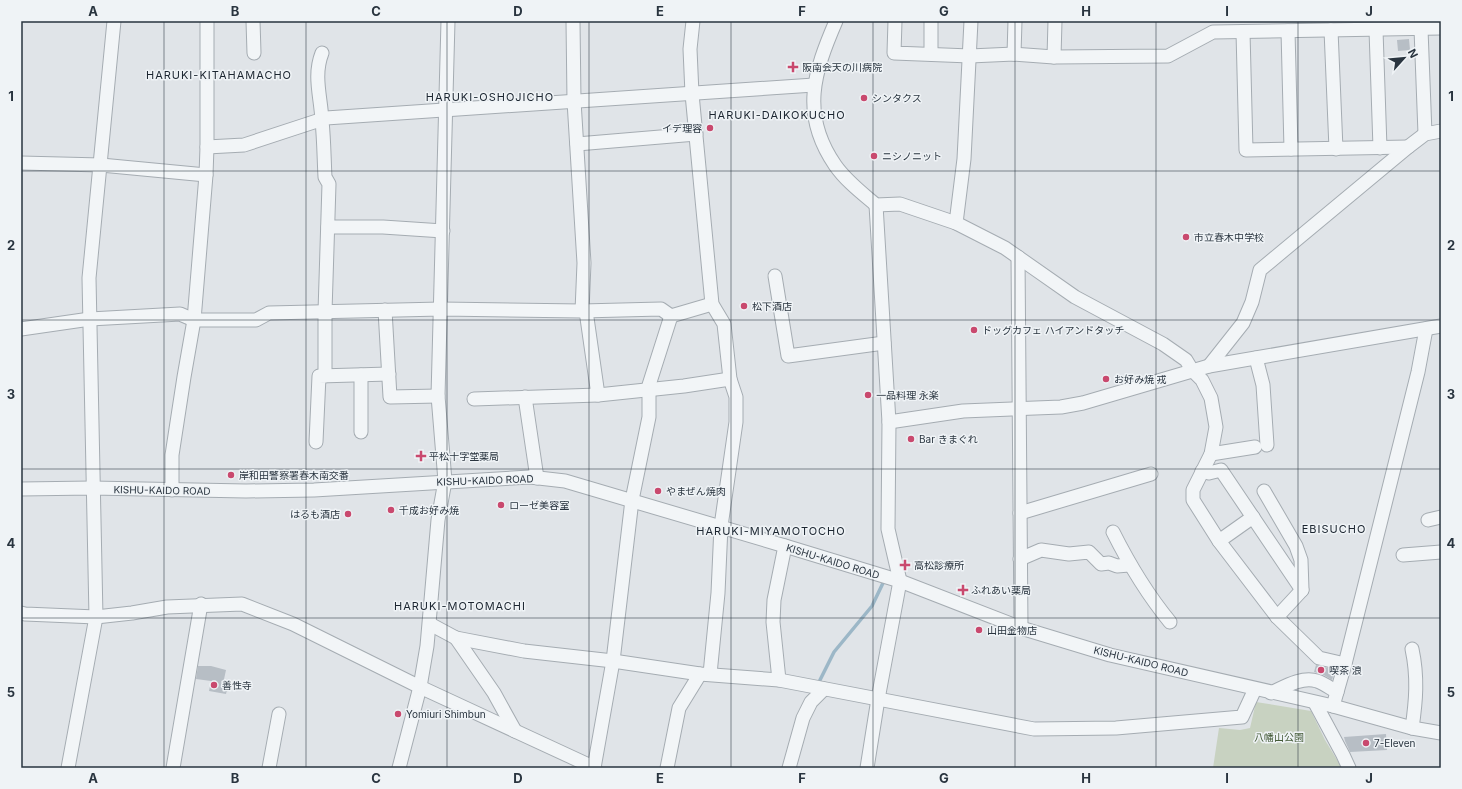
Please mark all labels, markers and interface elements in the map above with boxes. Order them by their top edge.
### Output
text: A [88,3,98,19]
text: B [231,3,240,19]
text: C [371,3,381,19]
text: D [513,3,523,19]
text: E [656,3,664,19]
text: F [798,3,806,19]
text: G [939,3,949,19]
text: H [1081,3,1091,19]
text: I [1225,3,1229,19]
text: J [1365,3,1373,19]
north arrow [1384,38,1424,78]
text: N [1405,47,1421,60]
marker: 阪南会天の川病院 [787,61,799,73]
place label: 阪南会天の川病院 [802,61,882,73]
district label: HARUKI-KITAHAMACHO [146,68,292,82]
text: 1 [8,88,14,104]
text: 1 [1448,88,1454,104]
district label: HARUKI-OSHOJICHO [426,90,554,104]
place label: シンタクス [872,92,922,104]
marker: シンタクス [859,93,869,103]
district label: HARUKI-DAIKOKUCHO [708,108,846,122]
place label: イデ理容 [662,122,702,134]
marker: イデ理容 [705,123,715,133]
place label: ニシノニット [882,150,942,162]
marker: ニシノニット [869,151,879,161]
place label: 市立春木中学校 [1194,231,1264,243]
marker: 市立春木中学校 [1181,232,1191,242]
text: 2 [7,237,15,253]
text: 2 [1447,237,1455,253]
place label: 松下酒店 [752,300,792,312]
marker: 松下酒店 [739,301,749,311]
place label: ドッグカフェ ハイアンドタッチ [982,324,1124,336]
marker: ドッグカフェ ハイアンドタッチ [969,325,979,335]
place label: お好み焼 戎 [1114,373,1167,385]
marker: お好み焼 戎 [1101,374,1111,384]
text: 3 [7,386,15,402]
text: 3 [1447,386,1455,402]
place label: 一品料理 永楽 [876,389,939,401]
marker: 一品料理 永楽 [863,390,873,400]
place label: Bar きまぐれ [919,433,978,445]
marker: Bar きまぐれ [906,434,916,444]
place label: 平松十字堂薬局 [429,450,499,462]
marker: 平松十字堂薬局 [416,451,426,461]
place label: 岸和田警察署春木南交番 [239,469,349,481]
marker: 岸和田警察署春木南交番 [226,470,236,480]
street label: KISHU-KAIDO ROAD [436,472,534,488]
street label: KISHU-KAIDO ROAD [113,483,211,497]
place label: やまぜん焼肉 [666,485,726,497]
marker: やまぜん焼肉 [653,486,663,496]
place label: ローゼ美容室 [509,499,569,511]
marker: ローゼ美容室 [496,500,506,510]
place label: 千成お好み焼 [399,504,459,516]
marker: 千成お好み焼 [386,505,396,515]
place label: はるも酒店 [290,508,340,520]
marker: はるも酒店 [343,509,353,519]
district label: EBISUCHO [1302,522,1366,536]
district label: HARUKI-MIYAMOTOCHO [696,524,846,538]
text: 4 [7,535,16,551]
text: 4 [1447,535,1456,551]
street label: KISHU-KAIDO ROAD [785,541,881,581]
marker: 高松診療所 [899,559,911,571]
place label: 高松診療所 [914,559,964,571]
place label: ふれあい薬局 [971,584,1031,596]
marker: ふれあい薬局 [958,585,968,595]
district label: HARUKI-MOTOMACHI [394,599,526,613]
place label: 山田金物店 [987,624,1037,636]
marker: 山田金物店 [974,625,984,635]
street label: KISHU-KAIDO ROAD [1092,643,1190,679]
place label: 喫茶 浪 [1329,664,1362,676]
marker: 喫茶 浪 [1316,665,1326,675]
place label: 善性寺 [222,679,252,691]
marker: 善性寺 [209,680,219,690]
text: 5 [7,684,15,700]
text: 5 [1447,684,1455,700]
place label: Yomiuri Shimbun [406,708,486,720]
marker: Yomiuri Shimbun [393,709,403,719]
park label: 八幡山公園 [1254,731,1304,743]
place label: 7-Eleven [1374,737,1416,749]
marker: 7-Eleven [1361,738,1371,748]
text: A [88,770,98,786]
text: B [231,770,240,786]
text: C [371,770,381,786]
text: D [513,770,523,786]
text: E [656,770,664,786]
text: F [798,770,806,786]
text: G [939,770,949,786]
text: H [1081,770,1091,786]
text: I [1225,770,1229,786]
text: J [1365,770,1373,786]

